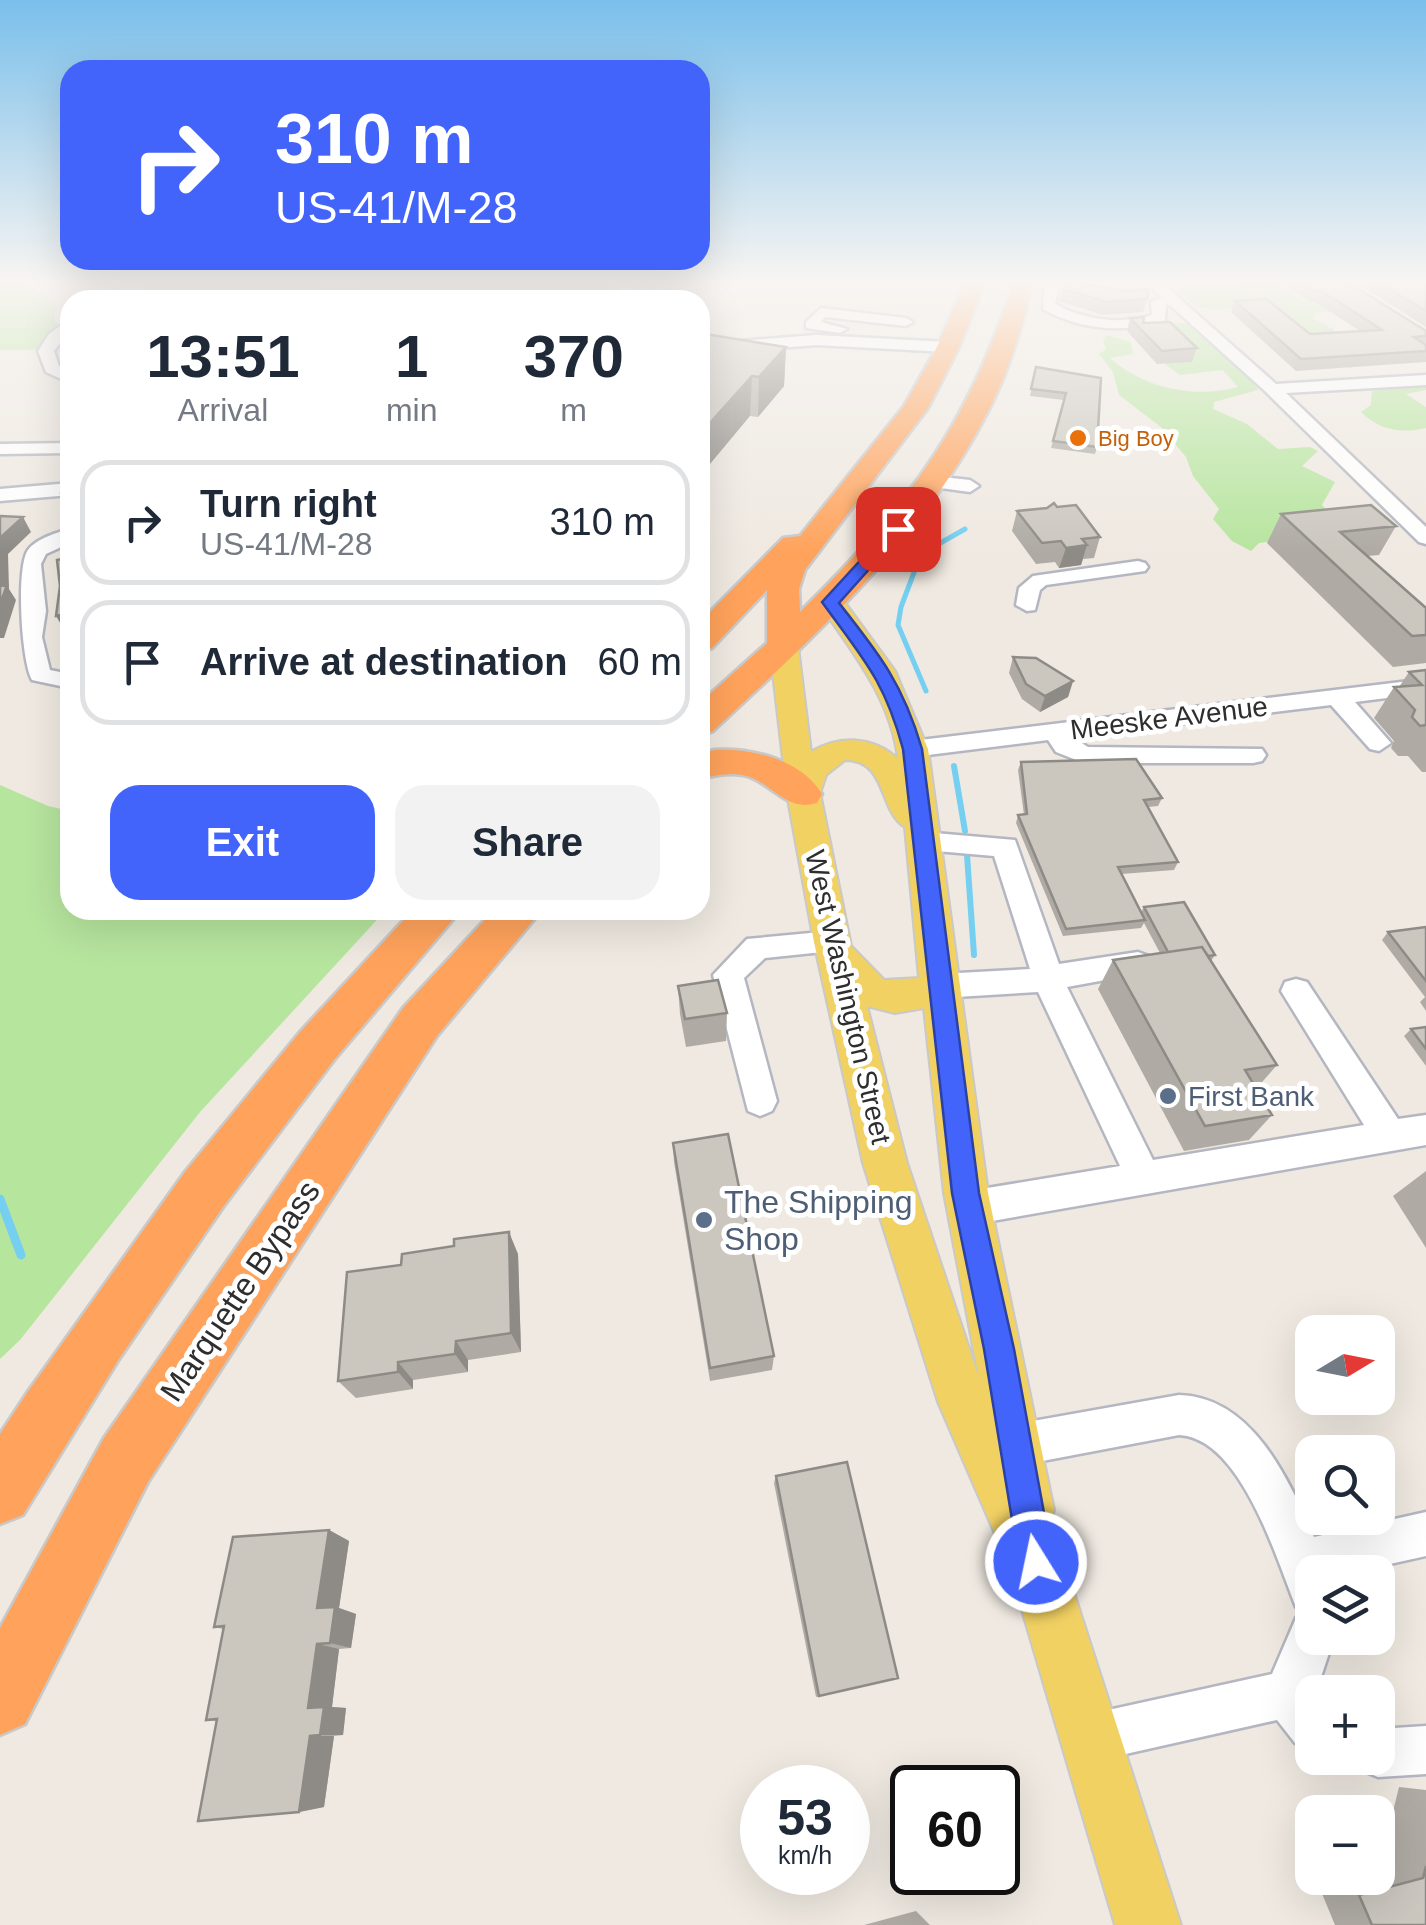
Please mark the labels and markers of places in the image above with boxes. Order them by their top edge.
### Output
place label: Big Boy [1098,426,1174,451]
marker: Big Boy [1067,427,1089,449]
pin [856,487,941,572]
place label: First Bank [1188,1081,1315,1112]
marker: First Bank [1157,1085,1179,1107]
place label: The Shipping Shop [724,1184,913,1257]
marker: The Shipping Shop [693,1209,715,1231]

